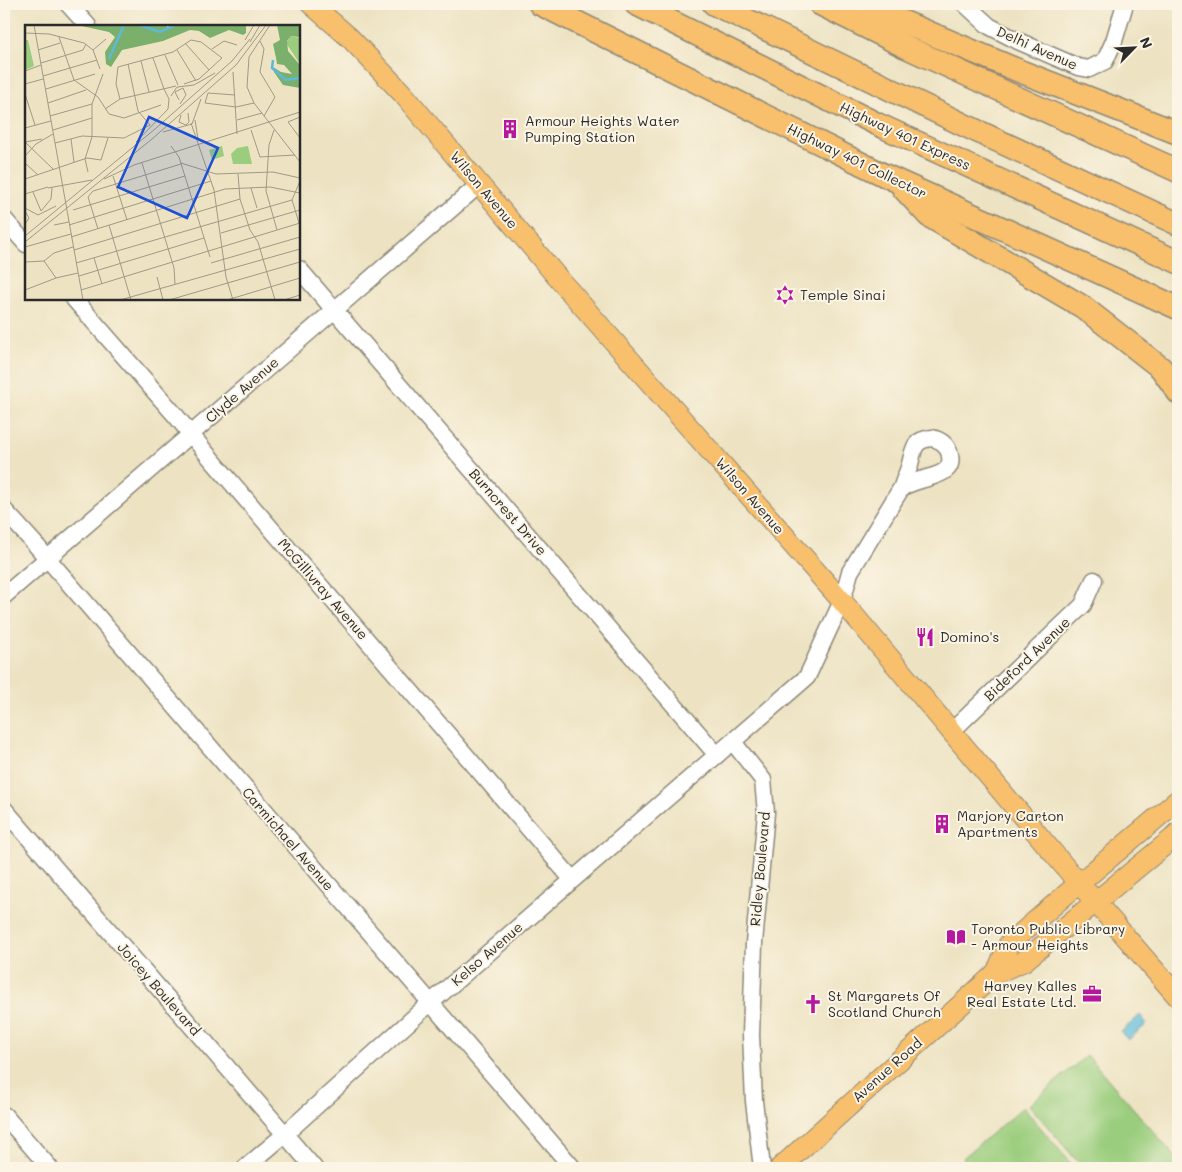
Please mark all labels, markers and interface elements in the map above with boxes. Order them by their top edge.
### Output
street label: Delhi Avenue [994,21,1081,74]
north arrow [1110,22,1160,72]
inset map [25,25,300,300]
text: N [1135,34,1157,51]
street label: Highway 401 Express [837,97,974,174]
place label: Armour Heights Water Pumping Station [525,111,680,146]
building icon: Armour Heights Water Pumping Station [499,118,521,140]
street label: Highway 401 Collector [784,118,930,203]
street label: Wilson Avenue [446,147,522,233]
synagogue icon: Temple Sinai [774,284,796,306]
place label: Temple Sinai [800,285,886,304]
street label: Clyde Avenue [201,353,282,427]
street label: Wilson Avenue [712,453,789,538]
street label: Burncrest Drive [465,464,551,559]
street label: McGillivray Avenue [274,534,373,643]
street label: Bideford Avenue [979,613,1074,705]
restaurant icon: Domino's [914,626,936,648]
place label: Domino's [940,627,999,646]
street label: Carmichael Avenue [238,783,339,894]
place label: Marjory Carton Apartments [957,806,1064,841]
street label: Ridley Boulevard [745,811,774,927]
building icon: Marjory Carton Apartments [931,813,953,835]
street label: Kelso Avenue [447,917,526,990]
place label: Toronto Public Library - Armour Heights [971,919,1125,954]
library icon: Toronto Public Library - Armour Heights [945,926,967,948]
street label: Joicey Boulevard [114,938,205,1039]
place label: Harvey Kalles Real Estate Ltd. [967,976,1077,1011]
office icon: Harvey Kalles Real Estate Ltd. [1081,983,1103,1005]
place label: St Margarets Of Scotland Church [828,986,941,1021]
church icon: St Margarets Of Scotland Church [802,993,824,1015]
street label: Avenue Road [848,1033,926,1106]

